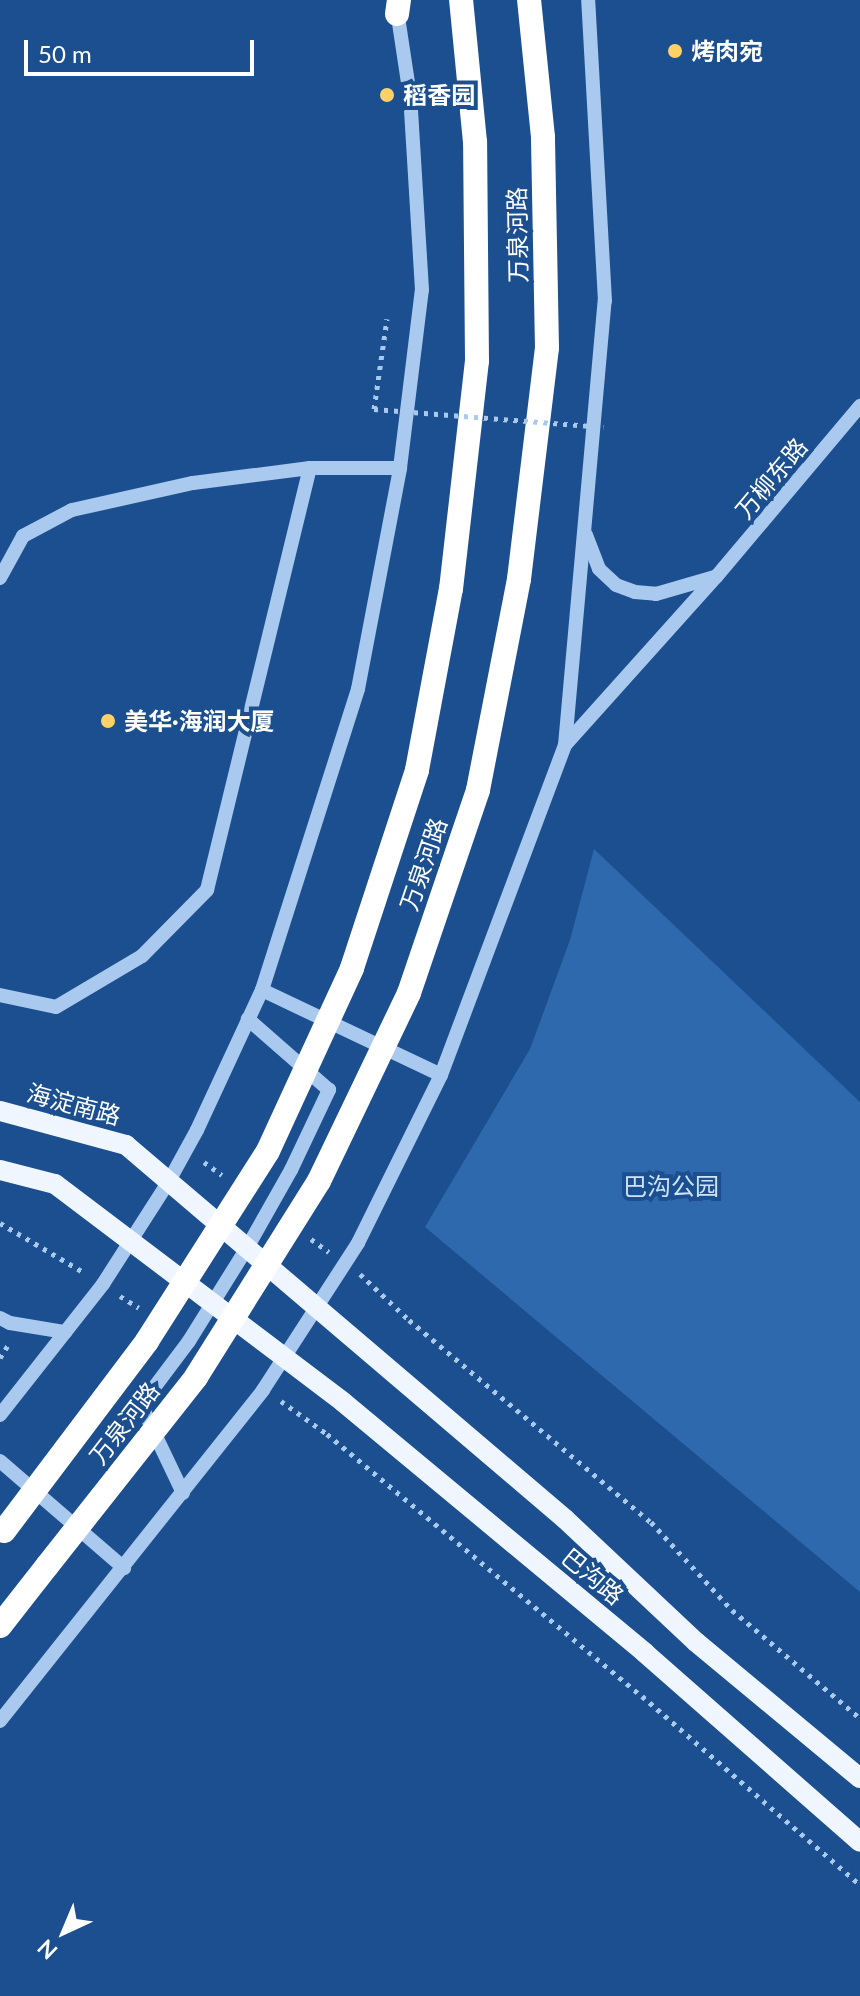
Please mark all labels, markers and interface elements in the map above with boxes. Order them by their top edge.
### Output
scale bar [28,24,258,74]
place label: 烤肉宛 [691,37,763,65]
text: 50 m [38,39,92,68]
marker: 烤肉宛 [666,42,684,60]
place label: 稻香园 [403,81,475,109]
marker: 稻香园 [378,86,396,104]
street label: 万泉河路 [502,187,532,283]
street label: 万柳东路 [729,432,813,524]
place label: 美华·海润大厦 [124,707,275,735]
marker: 美华·海润大厦 [99,712,117,730]
street label: 万泉河路 [394,814,452,914]
street label: 海淀南路 [24,1078,124,1130]
park label: 巴沟公园 [623,1172,719,1200]
street label: 万泉河路 [83,1376,165,1470]
street label: 巴沟路 [556,1542,630,1610]
north arrow [24,1892,104,1972]
text: N [32,1934,62,1965]

